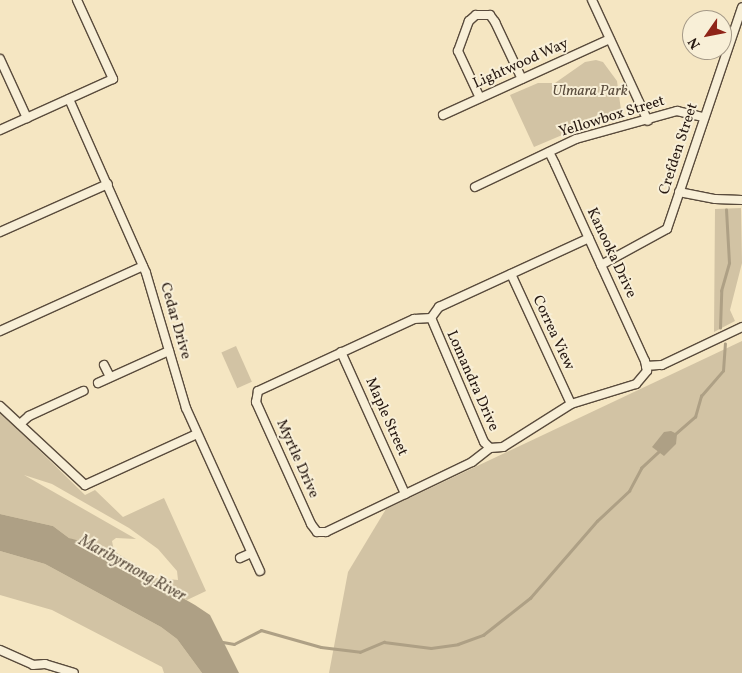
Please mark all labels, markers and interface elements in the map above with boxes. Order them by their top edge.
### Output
north arrow [682,10,732,60]
text: N [684,33,706,52]
street label: Lightwood Way [470,35,572,93]
park label: Ulmara Park [552,83,628,101]
street label: Yellowbox Street [557,92,667,142]
street label: Crefden Street [656,101,702,197]
street label: Kanooka Drive [582,205,640,301]
street label: Cedar Drive [155,281,195,361]
street label: Correa View [528,293,578,373]
street label: Lomandra Drive [442,328,502,434]
street label: Maple Street [361,375,411,459]
street label: Myrtle Drive [272,417,322,501]
water label: Maribyrnong River [75,532,189,606]

